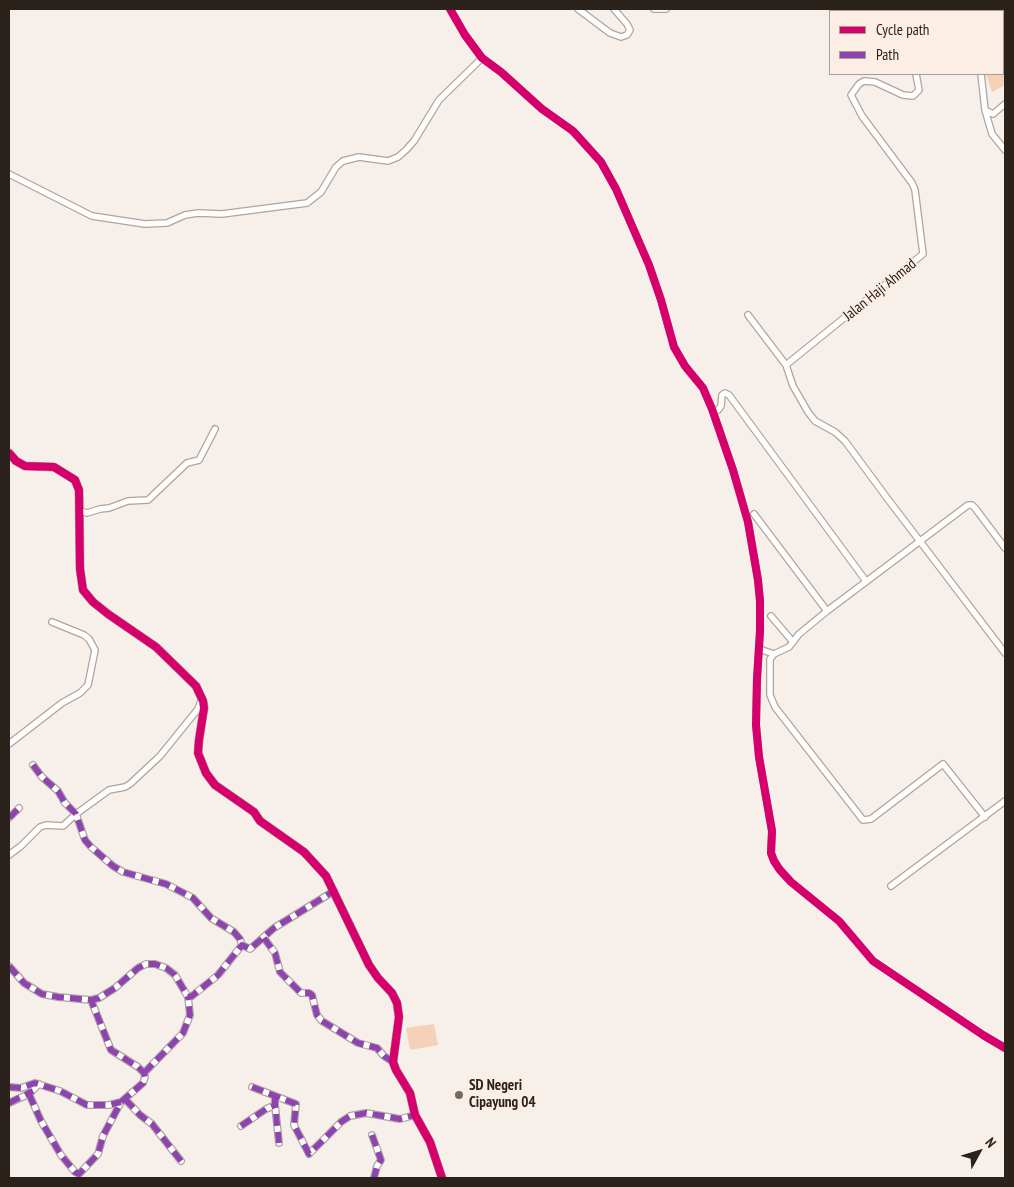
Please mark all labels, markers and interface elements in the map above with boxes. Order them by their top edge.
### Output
legend [829,10,1004,75]
text: Cycle path [876,20,929,39]
text: Path [876,45,899,64]
street label: Jalan Haji Ahmad [840,255,920,325]
place label: SD Negeri Cipayung 04 [469,1077,536,1112]
marker: SD Negeri Cipayung 04 [453,1089,465,1101]
north arrow [954,1127,1004,1177]
text: N [981,1134,1000,1151]

